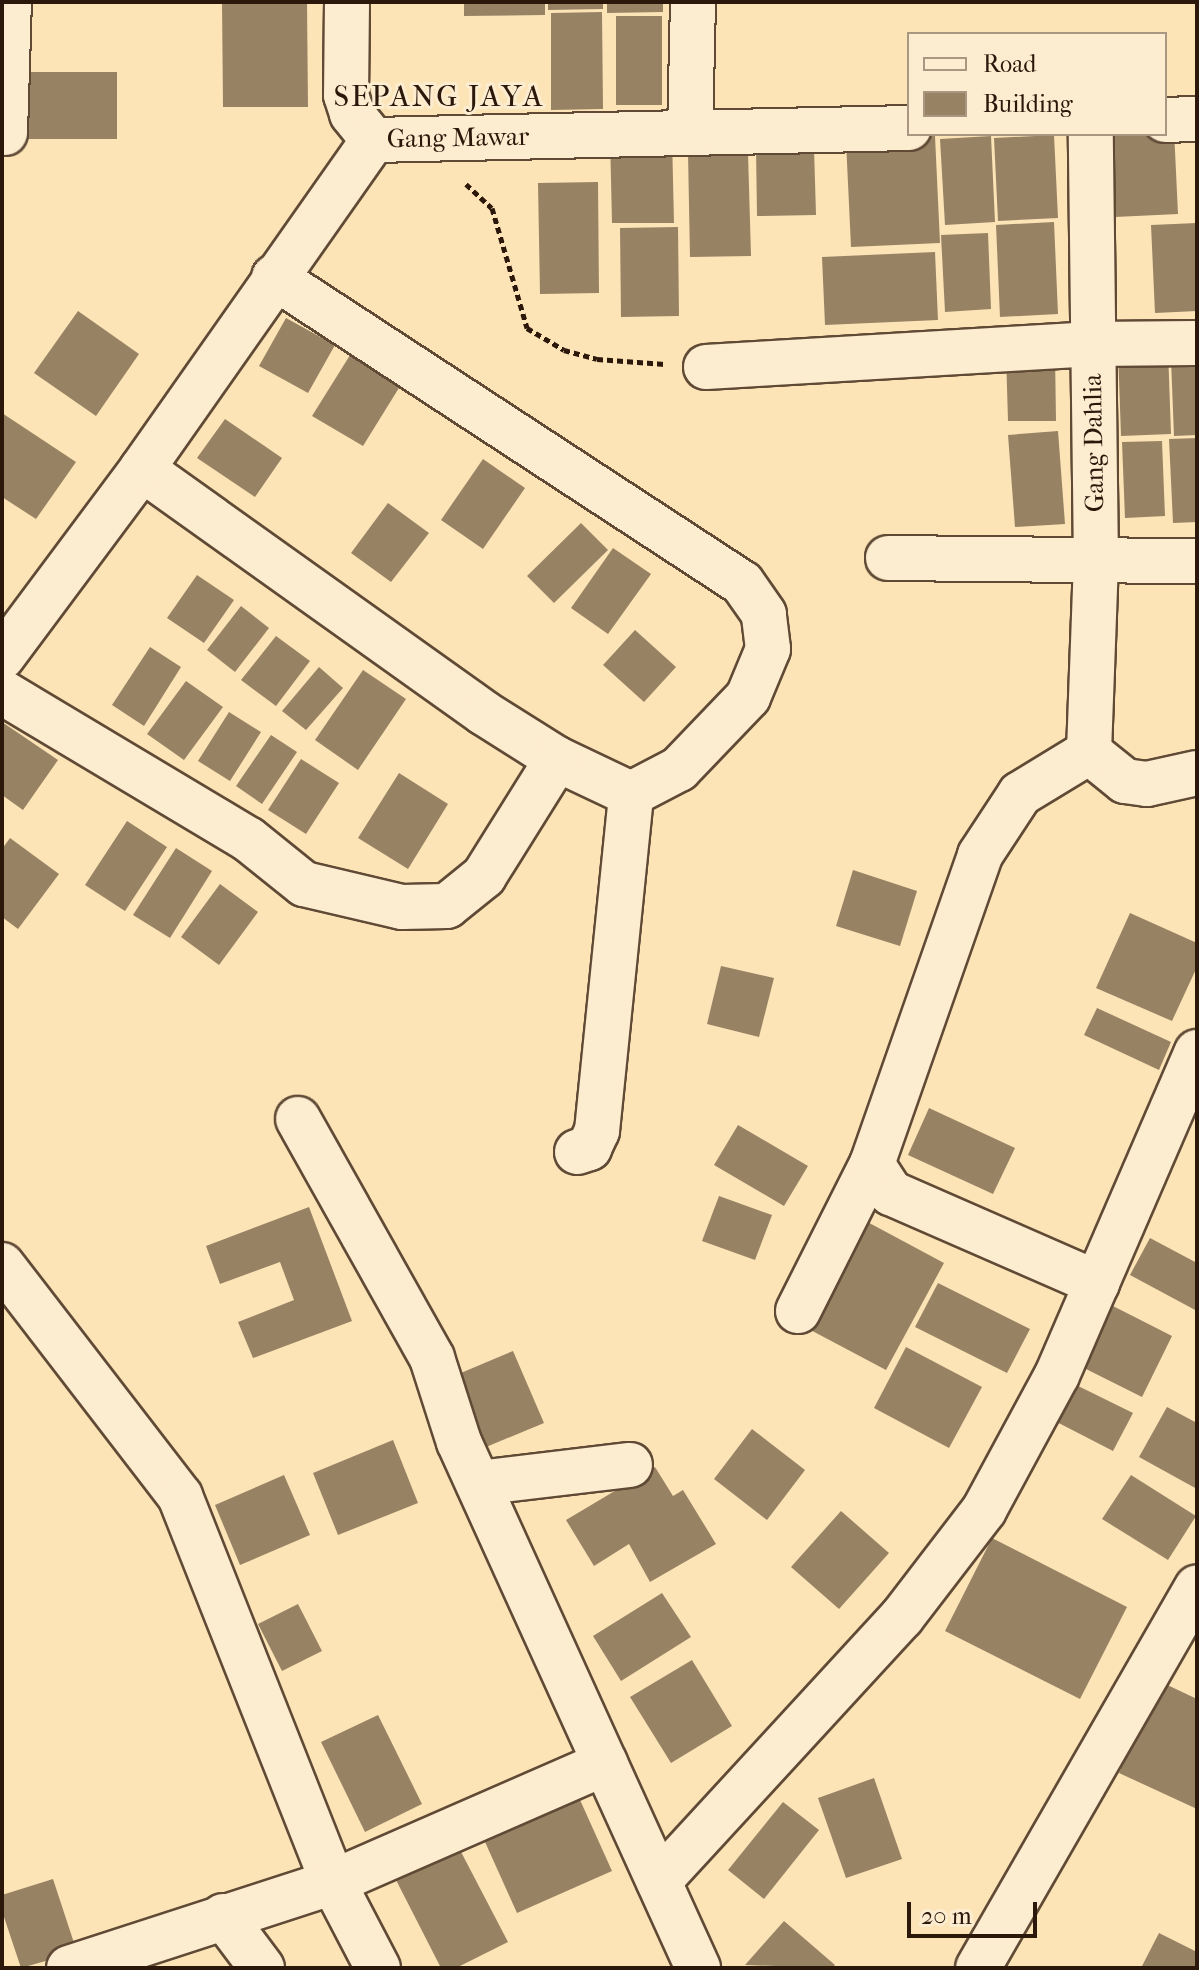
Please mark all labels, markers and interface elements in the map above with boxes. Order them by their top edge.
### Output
legend [907,32,1167,136]
text: Road [983,50,1036,78]
district label: SEPANG JAYA [334,79,544,115]
text: Building [983,90,1073,118]
street label: Gang Mawar [387,121,529,155]
street label: Gang Dahlia [1077,374,1111,512]
scale bar [911,1886,1041,1936]
text: 20 m [921,1902,972,1930]

